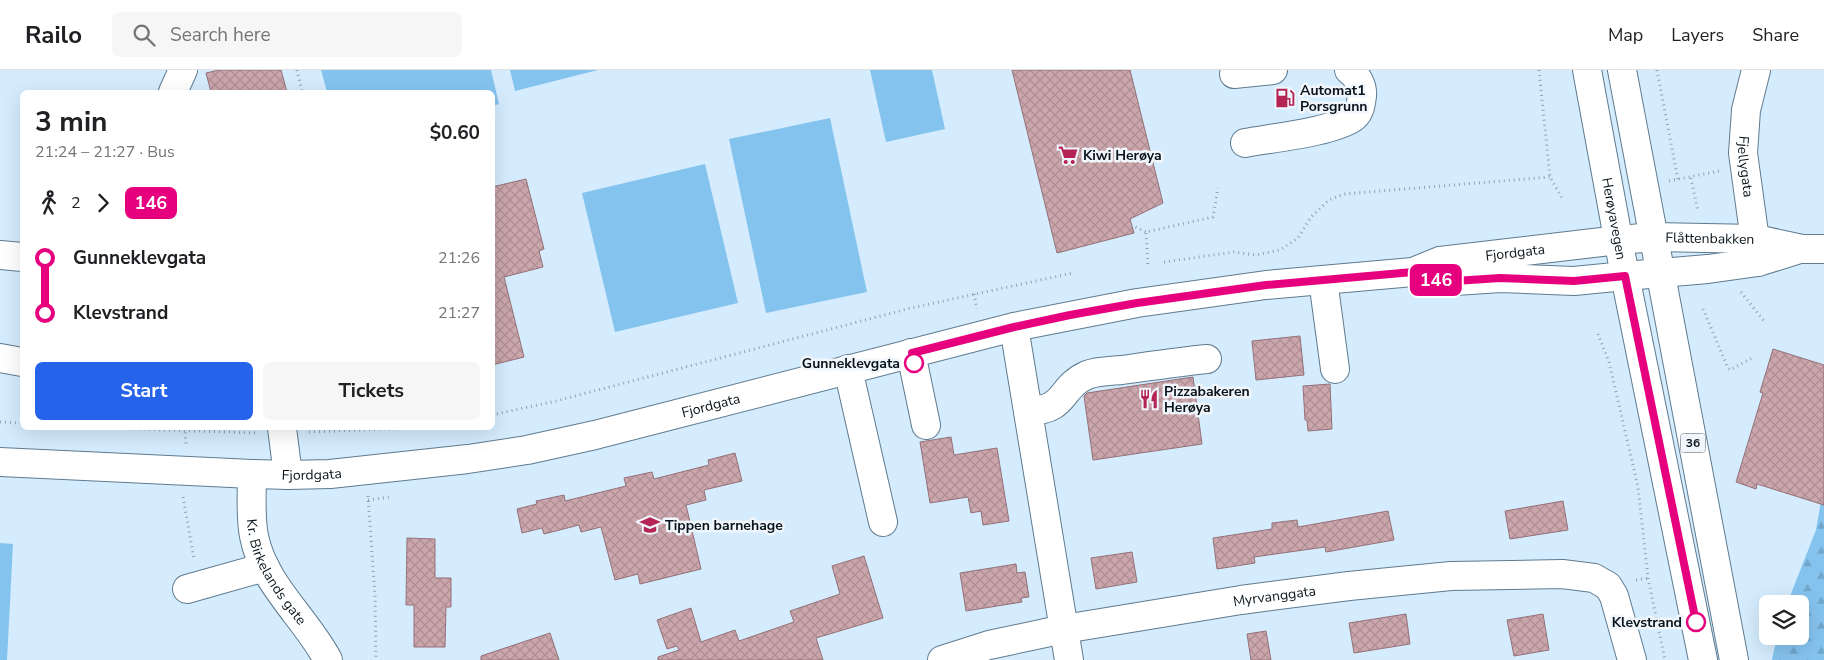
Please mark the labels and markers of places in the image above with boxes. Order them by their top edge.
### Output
place label: Automat1 Porsgrunn [1300,81,1368,116]
fuel station icon: Automat1 Porsgrunn [1274,87,1296,109]
supermarket icon: Kiwi Herøya [1057,144,1079,166]
place label: Kiwi Herøya [1083,146,1162,165]
marker: Gunneklevgata [904,353,924,373]
place label: Gunneklevgata [802,354,900,373]
place label: Pizzabakeren Herøya [1164,382,1250,417]
restaurant icon: Pizzabakeren Herøya [1138,388,1160,410]
school or university icon: Tippen barnehage [639,514,661,536]
place label: Tippen barnehage [665,516,783,535]
marker: Klevstrand [1686,612,1706,632]
place label: Klevstrand [1612,613,1682,632]

